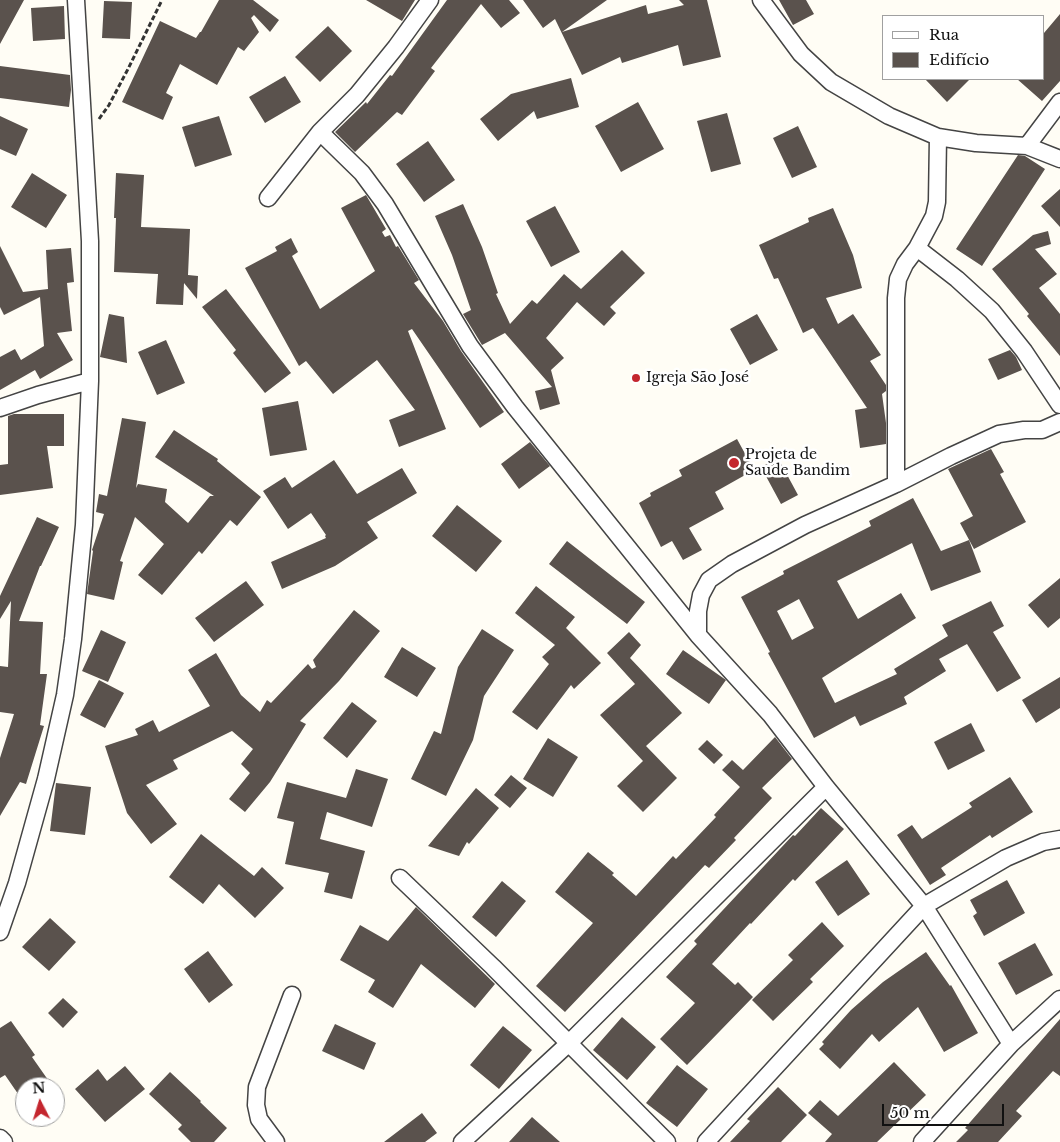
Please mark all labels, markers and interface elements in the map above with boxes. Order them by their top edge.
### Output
legend [882,15,1045,80]
text: Rua [929,25,959,44]
text: Edifício [929,50,989,69]
place label: Igreja São José [646,370,749,386]
marker: Igreja São José [630,372,642,384]
place label: Projeta de Saude Bandim [745,447,850,480]
marker: Projeta de Saude Bandim [727,456,741,470]
north arrow [15,1077,65,1127]
text: N [31,1079,46,1098]
scale bar [885,1094,1008,1126]
text: 50 m [890,1103,930,1122]

